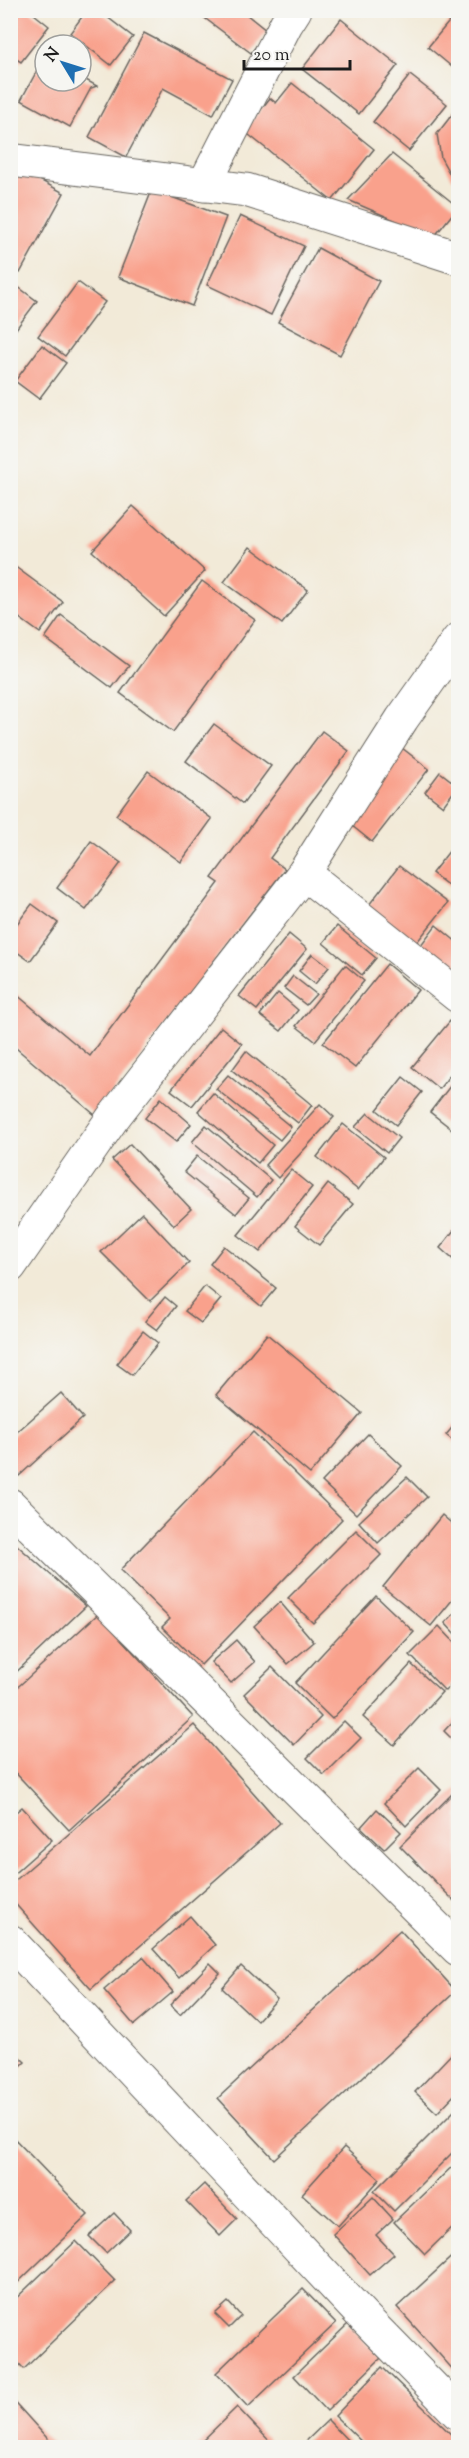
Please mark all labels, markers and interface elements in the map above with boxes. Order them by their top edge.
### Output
north arrow [33,33,93,93]
scale bar [244,33,350,71]
text: N [40,43,66,67]
text: 20 m [253,43,290,69]

